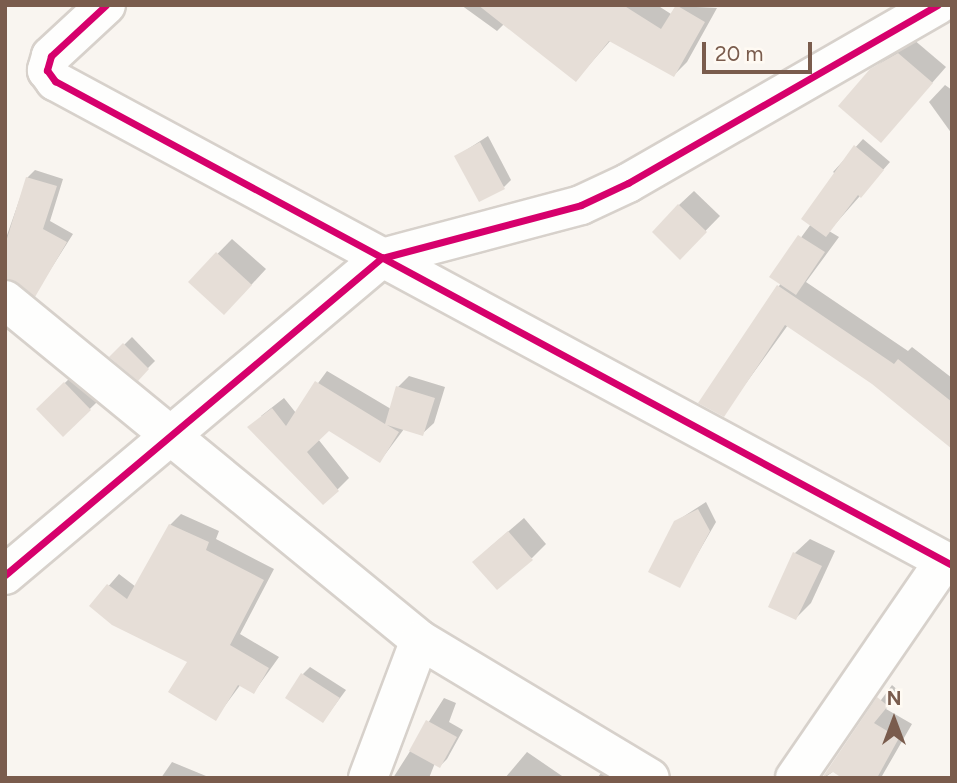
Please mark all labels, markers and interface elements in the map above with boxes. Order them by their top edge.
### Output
scale bar [705,28,815,72]
text: 20 m [715,41,763,66]
north arrow [859,685,929,755]
text: N [887,687,901,710]

